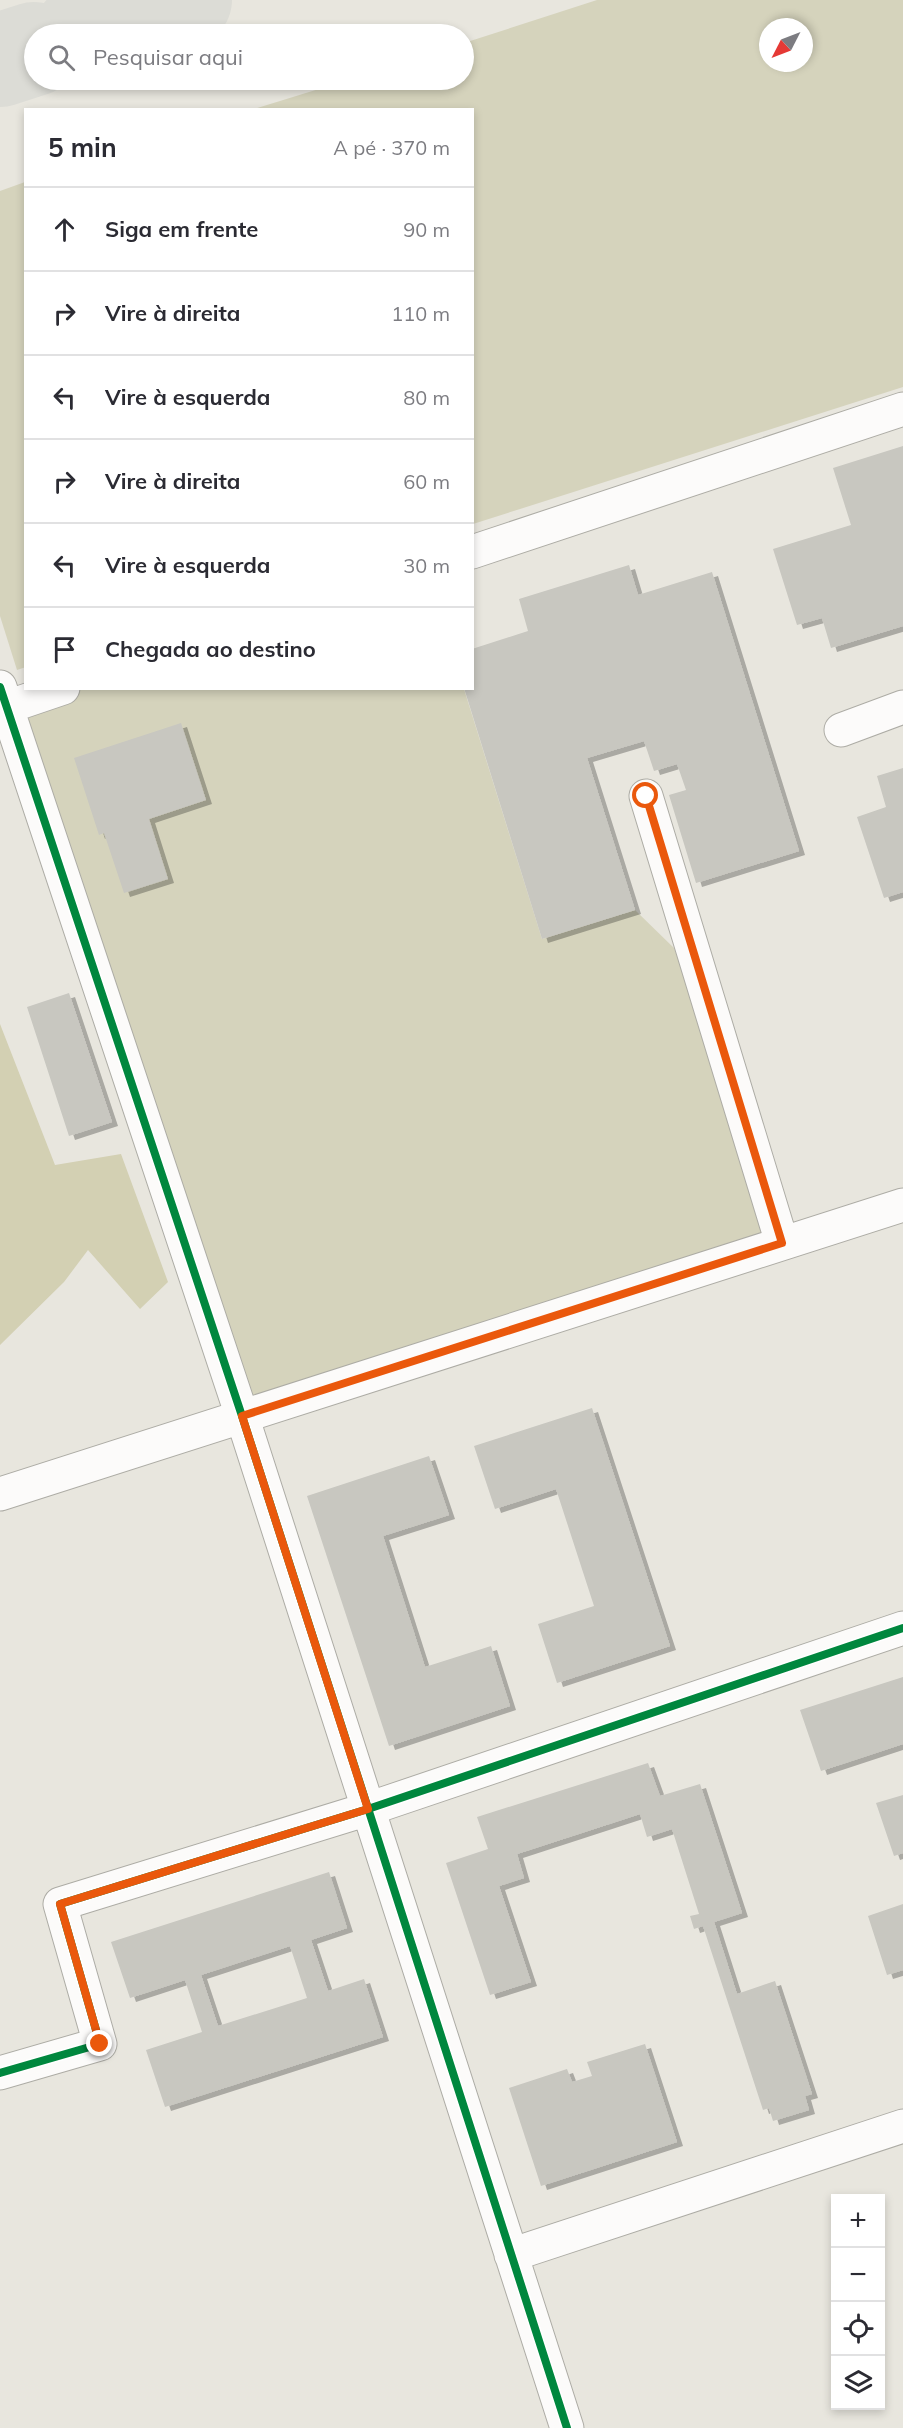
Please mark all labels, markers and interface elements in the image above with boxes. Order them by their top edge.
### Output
north arrow [759,18,813,72]
search box [24,24,474,90]
icon: search [45,41,78,74]
text: Pesquisar aqui [93,43,243,71]
text: 5 min [48,131,117,164]
text: A pé · 370 m [333,135,450,160]
icon: ahead [48,213,81,246]
text: Siga em frente [105,215,258,243]
text: 90 m [403,217,450,242]
icon: right [48,297,81,330]
text: Vire à direita [105,299,240,327]
text: 110 m [391,301,450,326]
icon: left [48,381,81,414]
text: Vire à esquerda [105,383,270,411]
text: 80 m [403,385,450,410]
icon: right [48,465,81,498]
text: Vire à direita [105,467,240,495]
text: 60 m [403,469,450,494]
icon: left [48,549,81,582]
text: Vire à esquerda [105,551,270,579]
text: 30 m [403,553,450,578]
icon: arrive [48,633,81,666]
text: Chegada ao destino [105,635,316,663]
route start [632,782,658,808]
route end [86,2030,112,2056]
map controls [831,2194,885,2410]
button: + [831,2194,885,2248]
button: − [831,2248,885,2302]
button: locate [831,2302,885,2356]
button: layers [831,2356,885,2410]

